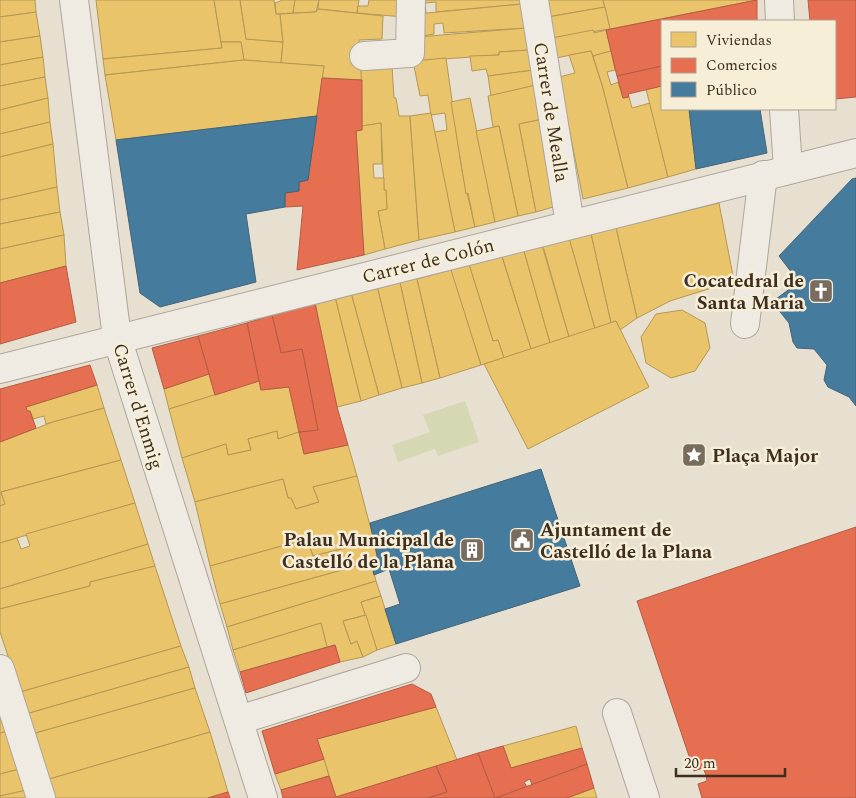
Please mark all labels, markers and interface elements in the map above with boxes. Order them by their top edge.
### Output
legend [661,20,836,110]
text: Viviendas [706,29,772,52]
street label: Carrer de Mealla [525,40,576,185]
text: Comercios [706,54,778,77]
text: Público [706,79,757,102]
street label: Carrer de Colón [359,231,497,292]
place label: Cocatedral de Santa Maria [684,267,804,318]
church icon: Cocatedral de Santa Maria [808,278,834,304]
street label: Carrer d'Enmig [105,340,171,473]
place icon: Plaça Major [681,442,707,468]
place label: Plaça Major [712,442,819,471]
place label: Ajuntament de Castelló de la Plana [540,516,712,567]
place label: Palau Municipal de Castelló de la Plana [282,526,454,577]
public building icon: Ajuntament de Castelló de la Plana [509,527,535,553]
building icon: Palau Municipal de Castelló de la Plana [459,537,485,563]
scale bar [676,746,785,778]
text: 20 m [684,752,716,775]

